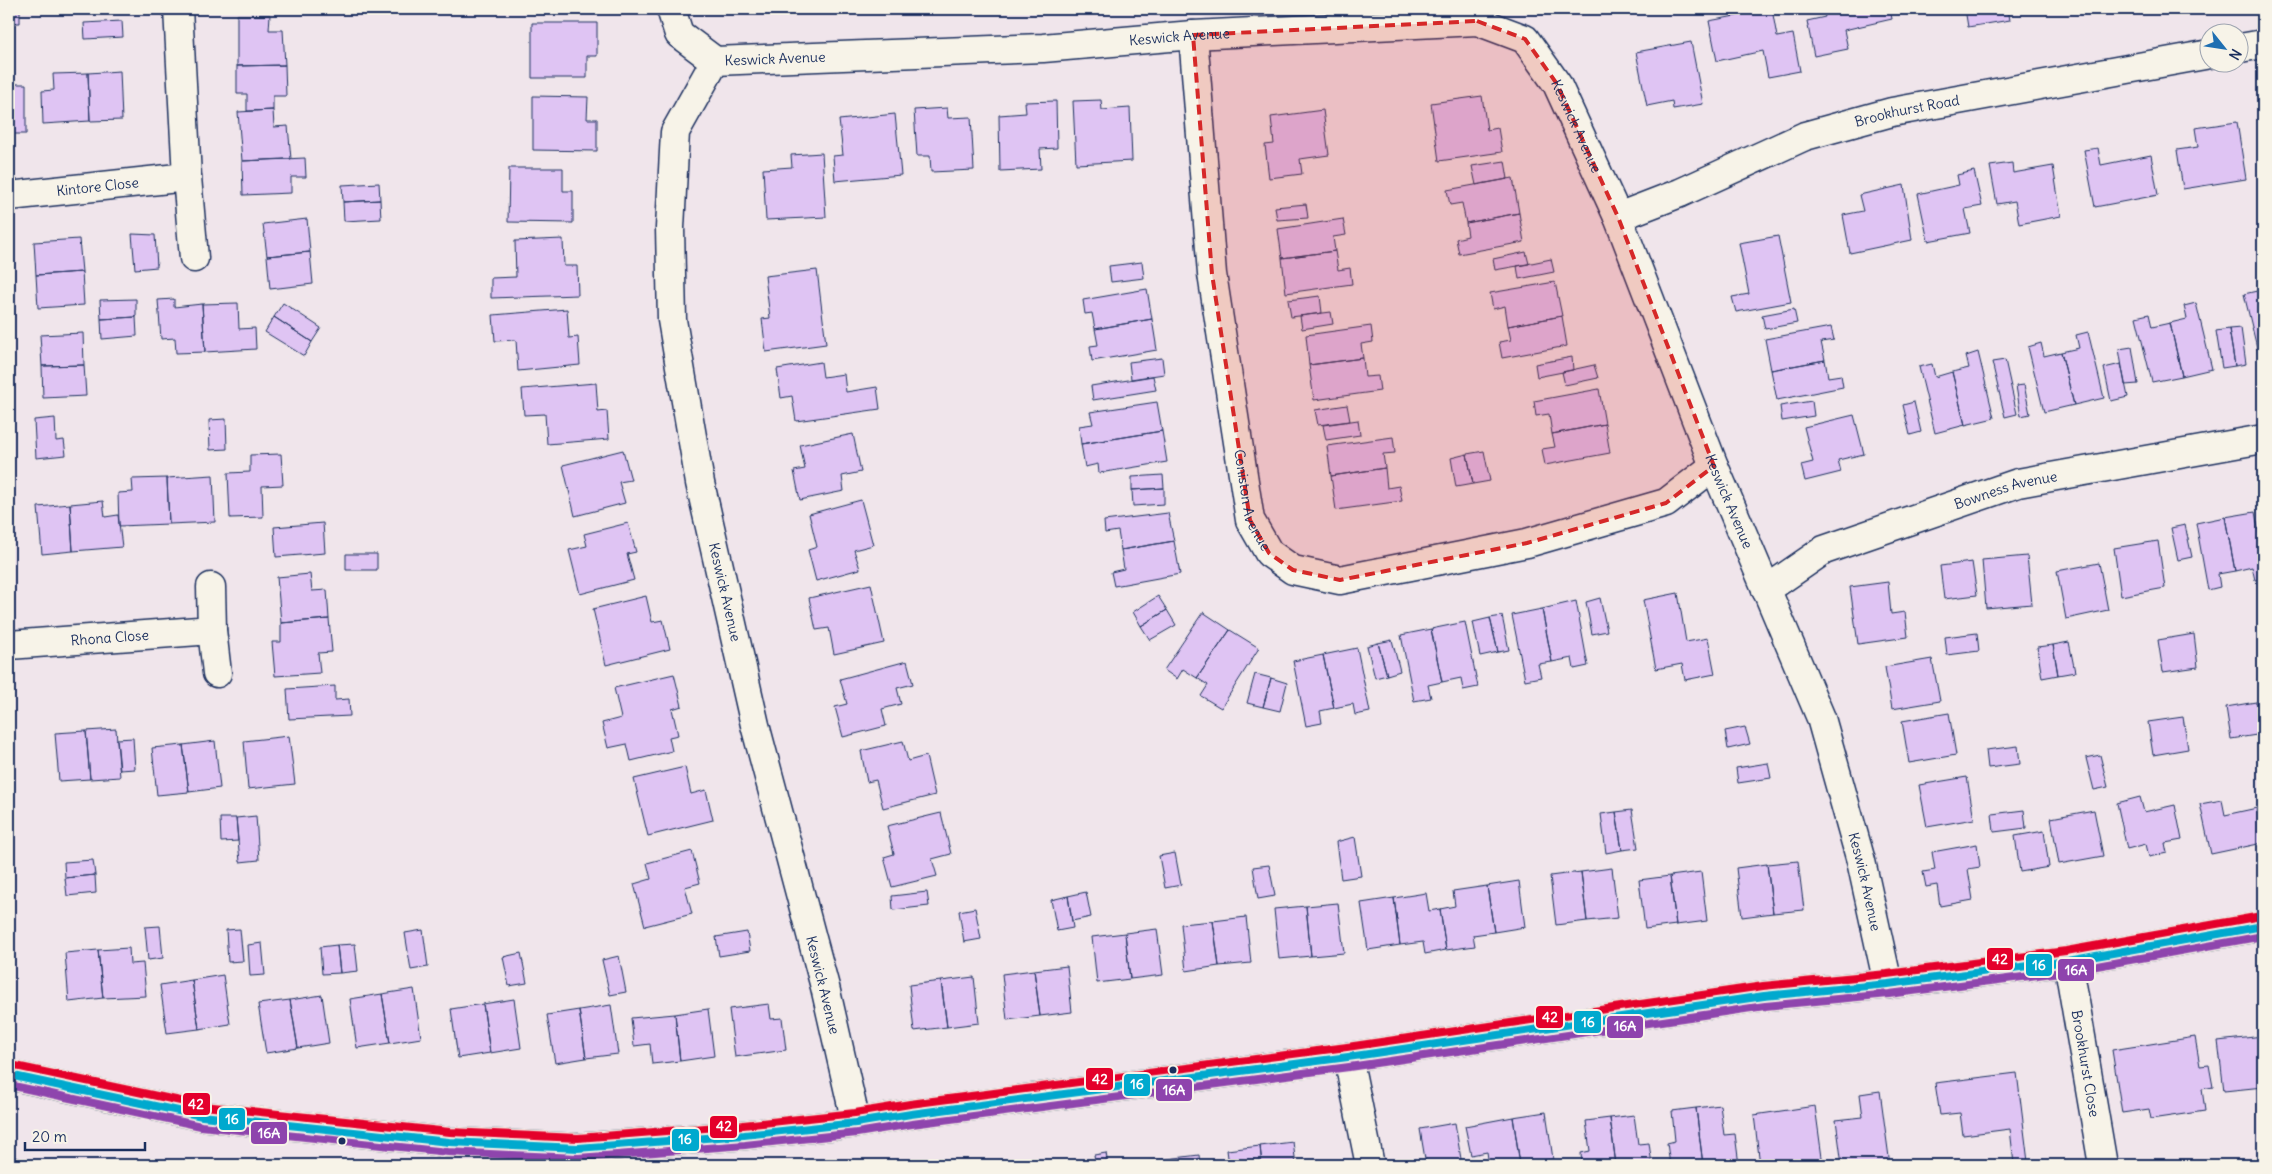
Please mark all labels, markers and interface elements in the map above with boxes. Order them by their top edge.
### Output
north arrow [2200,22,2250,72]
street label: Keswick Avenue [1128,24,1230,50]
text: N [2225,46,2245,63]
street label: Keswick Avenue [724,48,826,70]
street label: Keswick Avenue [1547,77,1606,176]
street label: Brookhurst Road [1852,91,1961,131]
street label: Kintore Close [55,173,140,200]
street label: Coniston Avenue [1230,448,1275,554]
street label: Keswick Avenue [1701,451,1757,551]
street label: Bowness Avenue [1952,467,2059,513]
street label: Keswick Avenue [705,541,745,643]
street label: Rhona Close [70,626,150,649]
street label: Keswick Avenue [1844,830,1885,933]
street label: Keswick Avenue [802,934,844,1036]
line badge: 42 [1986,947,2014,971]
text: 42 [1992,950,2008,968]
line badge: 16 [2025,953,2053,977]
text: 16 [2032,956,2046,974]
line badge: 16A [2057,958,2095,982]
text: 16A [2065,961,2087,979]
line badge: 42 [1535,1005,1564,1029]
text: 42 [1542,1008,1558,1026]
street label: Brookhurst Close [2068,1009,2104,1118]
line badge: 16 [1573,1010,1602,1034]
text: 16 [1581,1013,1595,1031]
line badge: 16A [1606,1015,1644,1039]
text: 16A [1614,1017,1636,1035]
unlabelled marker [1168,1065,1178,1075]
line badge: 42 [1085,1067,1114,1091]
text: 42 [1092,1070,1108,1088]
line badge: 16 [1123,1073,1151,1097]
text: 16 [1130,1075,1144,1093]
line badge: 16A [1155,1078,1193,1102]
text: 16A [1163,1081,1185,1099]
line badge: 42 [182,1092,211,1116]
text: 42 [188,1095,204,1113]
line badge: 16 [218,1107,246,1131]
text: 16 [225,1110,239,1128]
line badge: 42 [709,1115,738,1139]
text: 42 [716,1117,732,1135]
scale bar [25,1119,145,1151]
line badge: 16A [250,1121,288,1145]
text: 16A [258,1124,280,1142]
text: 20 m [32,1127,67,1146]
line badge: 16 [671,1128,700,1152]
text: 16 [678,1130,692,1148]
unlabelled marker [337,1136,347,1146]

